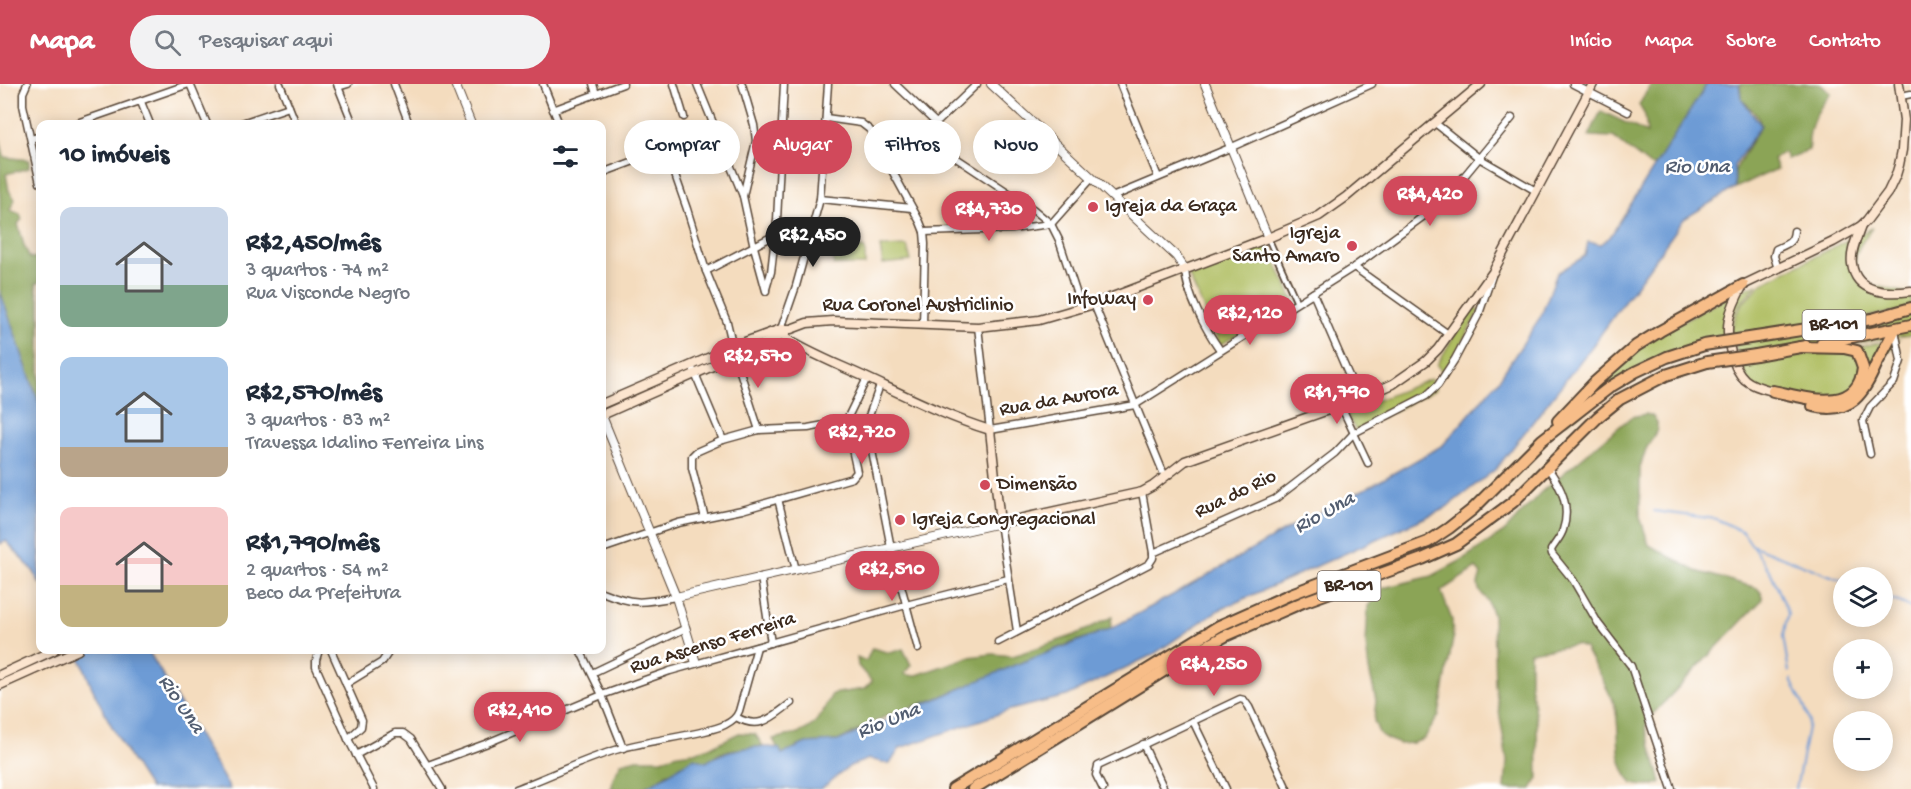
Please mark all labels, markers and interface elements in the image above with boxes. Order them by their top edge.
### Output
search box [130,15,550,69]
text: Mapa [30,26,94,59]
icon: search [151,26,184,59]
text: Pesquisar aqui [199,29,333,55]
text: Início [1570,30,1612,55]
text: Mapa [1645,30,1693,55]
text: Sobre [1726,30,1776,55]
text: Contato [1809,30,1881,55]
chip: Comprar [624,120,740,174]
chip: Alugar [752,120,852,174]
chip: Filtros [864,120,961,174]
chip: Novo [973,120,1059,174]
icon: filters [549,140,582,173]
text: 10 imóveis [60,141,169,172]
water label: Rio Una [1664,156,1731,181]
pin: R$4,420 [1375,176,1485,227]
text: R$4,420 [1397,184,1463,207]
pin: R$4,730 [934,191,1044,242]
place label: Igreja da Graça [1105,196,1237,219]
text: R$4,730 [955,199,1023,222]
marker: Igreja da Graça [1086,200,1100,214]
pin: R$2,450 [758,217,868,268]
place label: Igreja Santo Amaro [1232,223,1341,269]
text: R$2,450 [780,225,846,248]
text: R$2,450/mês [246,229,381,260]
icon: home [108,231,180,303]
marker: Igreja Santo Amaro [1345,239,1359,253]
text: 3 quartos · 74 m² [246,260,389,283]
text: Rua Visconde Negro [246,283,410,306]
place label: InfoWay [1067,289,1136,312]
marker: InfoWay [1141,293,1155,307]
street label: Rua Coronel Austriclinio [822,295,1014,318]
pin: R$2,120 [1195,295,1305,346]
text: R$2,120 [1218,303,1282,326]
road number: BR-101 [1802,310,1866,340]
pin: R$2,570 [703,338,813,389]
text: R$2,570 [724,346,792,369]
pin: R$1,790 [1282,374,1392,425]
text: R$2,570/mês [246,379,382,410]
street label: Rua da Aurora [998,379,1121,423]
icon: home [108,381,180,453]
text: R$1,790 [1304,382,1370,405]
text: 3 quartos · 83 m² [246,410,391,433]
pin: R$2,720 [807,414,917,465]
text: R$2,720 [828,422,896,445]
text: Travessa Idalino Ferreira Lins [246,433,483,456]
street label: Rua do Rio [1192,465,1280,525]
place label: Dimensão [995,474,1077,497]
marker: Dimensão [978,478,992,492]
water label: Rio Una [1290,487,1361,541]
place label: Igreja Congregacional [912,509,1096,532]
marker: Igreja Congregacional [893,513,907,527]
text: R$1,790/mês [246,529,379,560]
icon: home [108,531,180,603]
pin: R$2,510 [837,551,947,602]
text: R$2,510 [859,559,925,582]
text: 2 quartos · 54 m² [246,560,389,583]
map controls [1833,567,1893,771]
button: layers [1833,567,1893,627]
road number: BR-101 [1318,571,1380,601]
text: Beco da Prefeitura [246,583,401,606]
street label: Rua Ascenso Ferreira [628,608,799,680]
button: + [1833,639,1893,699]
pin: R$4,250 [1159,646,1269,697]
text: R$4,250 [1181,654,1247,677]
water label: Rio Una [151,671,209,740]
pin: R$2,410 [465,692,575,743]
water label: Rio Una [854,698,925,746]
text: R$2,410 [488,700,552,723]
button: − [1833,711,1893,771]

